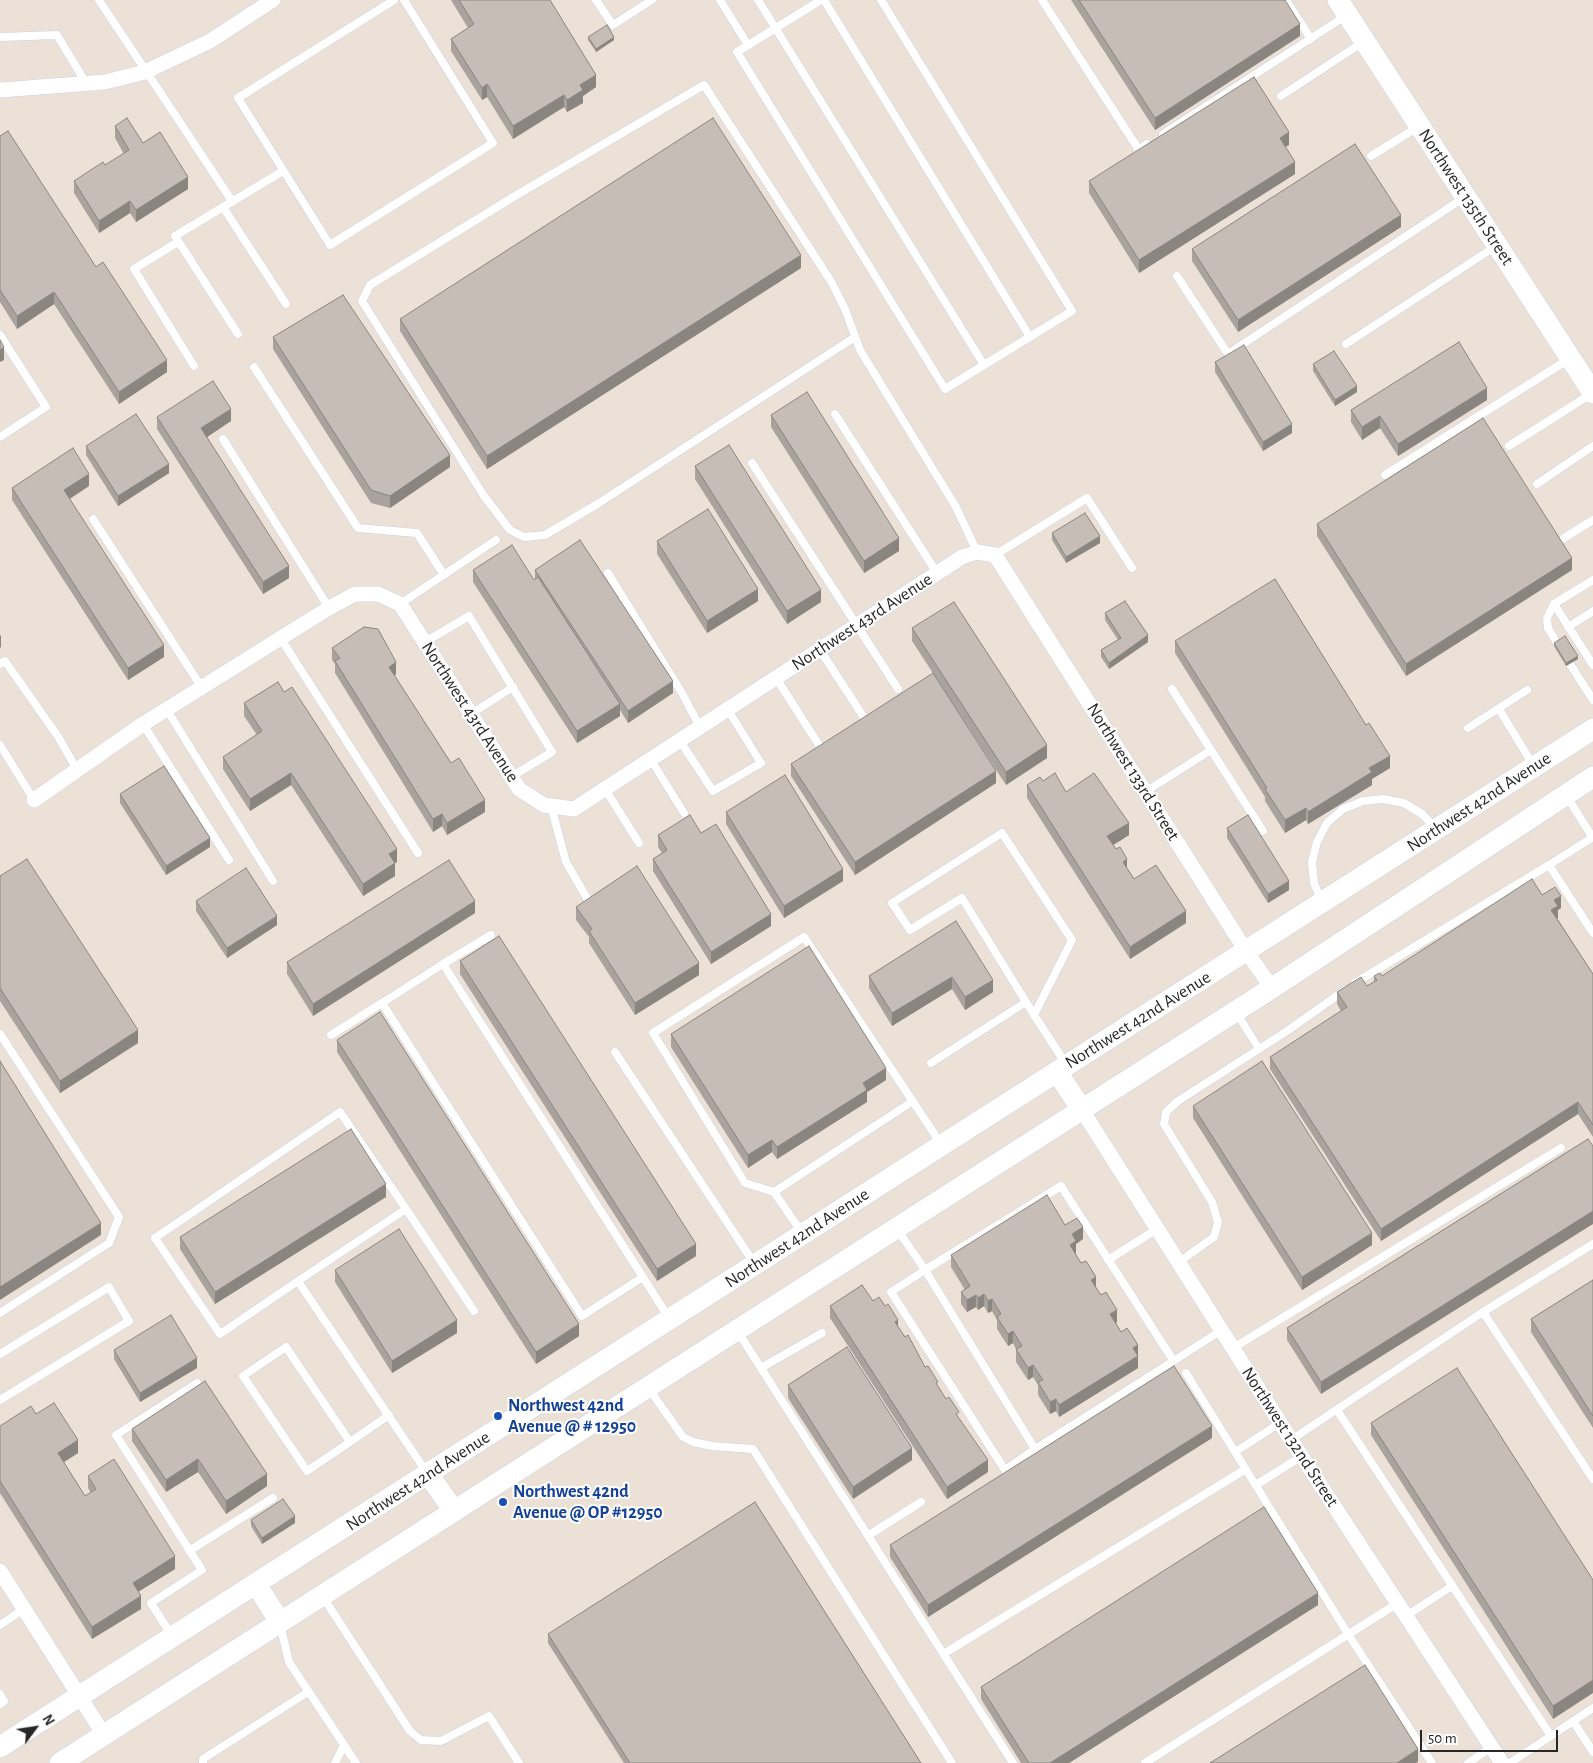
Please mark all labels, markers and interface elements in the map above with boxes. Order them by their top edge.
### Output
street label: Northwest 135th Street [1414,125,1518,269]
street label: Northwest 43rd Avenue [788,568,936,676]
street label: Northwest 43rd Avenue [416,638,524,786]
street label: Northwest 133rd Street [1082,699,1184,845]
street label: Northwest 42nd Avenue [1403,747,1555,857]
street label: Northwest 42nd Avenue [1061,966,1215,1074]
street label: Northwest 42nd Avenue [721,1183,873,1293]
street label: Northwest 132nd Street [1237,1363,1343,1511]
place label: Northwest 42nd Avenue @ # 12950 [508,1395,636,1438]
marker: Northwest 42nd Avenue @ # 12950 [492,1410,504,1422]
street label: Northwest 42nd Avenue [342,1426,494,1536]
place label: Northwest 42nd Avenue @ OP #12950 [513,1481,663,1524]
marker: Northwest 42nd Avenue @ OP #12950 [497,1496,509,1508]
north arrow [10,1703,60,1753]
text: N [39,1712,56,1728]
scale bar [1423,1720,1560,1752]
text: 50 m [1428,1731,1457,1746]

